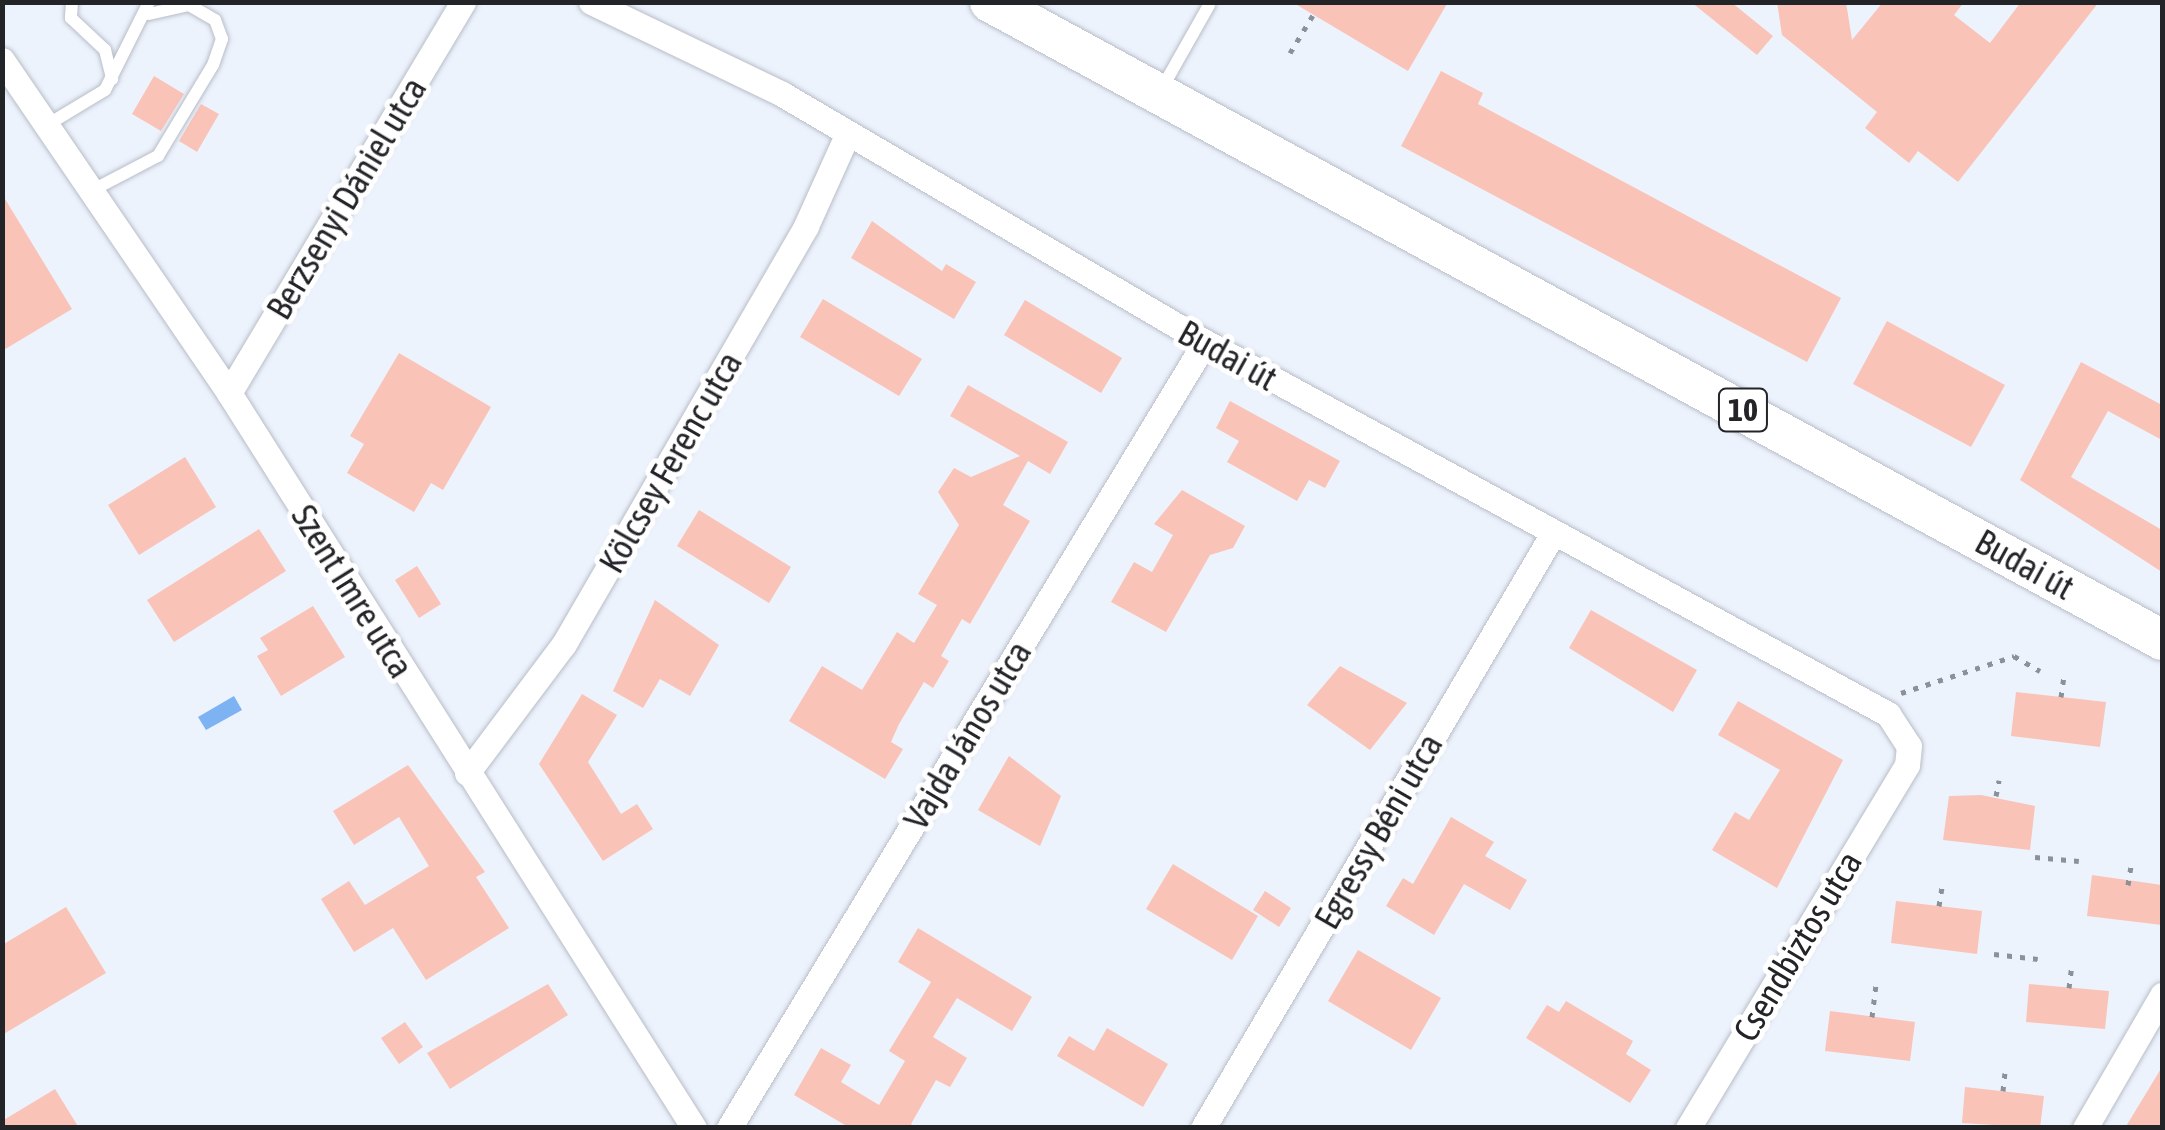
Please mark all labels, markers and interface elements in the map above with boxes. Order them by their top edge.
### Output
street label: Berzsenyi Dániel utca [257,69,435,327]
street label: Budai út [1171,311,1285,399]
street label: Kölcsey Ferenc utca [590,344,750,580]
road number: 10 [1716,383,1770,437]
street label: Szent Imre utca [283,497,423,685]
street label: Budai út [1968,520,2082,608]
street label: Vajda János utca [894,633,1040,837]
street label: Egressy Béni utca [1305,726,1451,936]
street label: Csendbiztos utca [1724,843,1870,1049]

